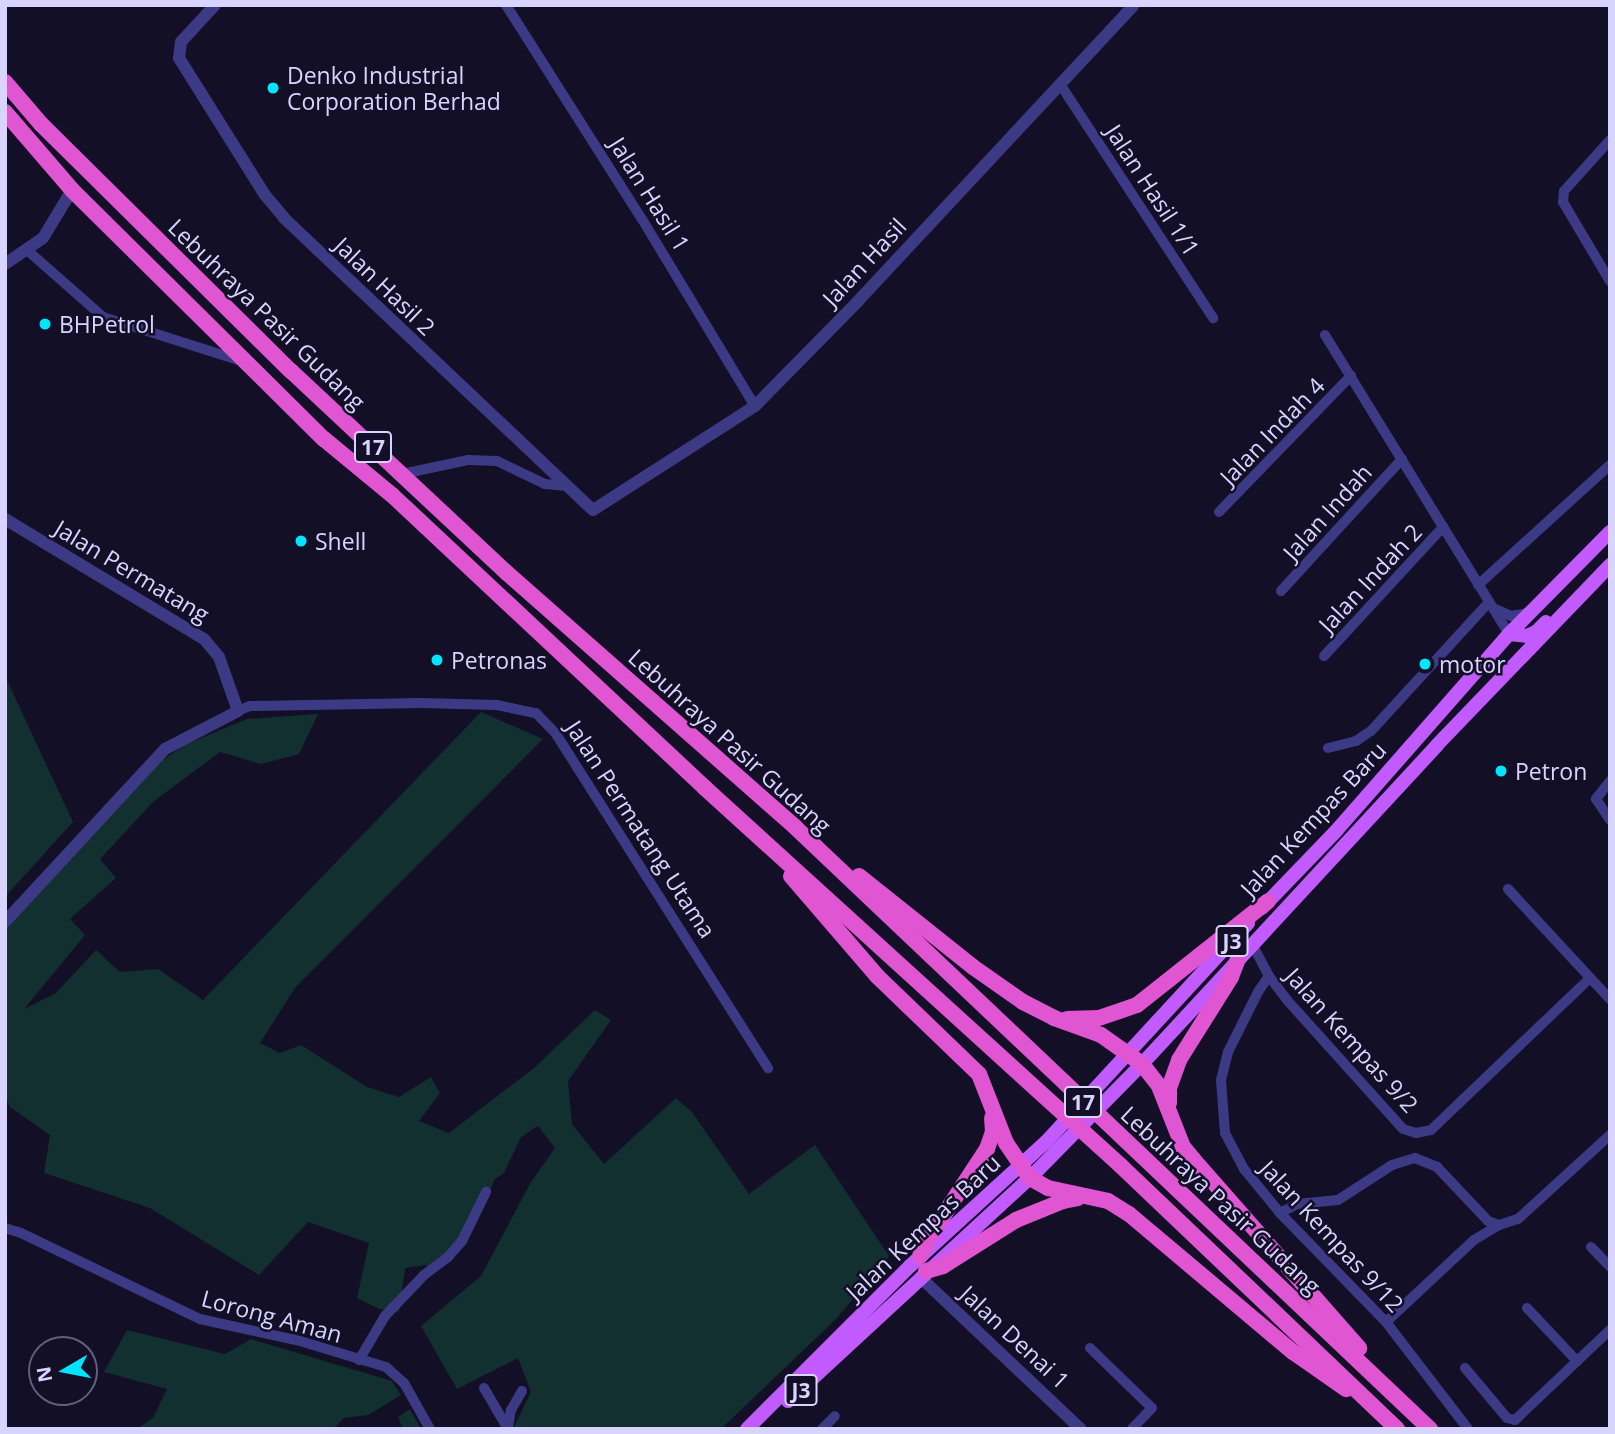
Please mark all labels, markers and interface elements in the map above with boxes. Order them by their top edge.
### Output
place label: Denko Industrial Corporation Berhad [287,61,501,115]
marker: Denko Industrial Corporation Berhad [265,80,281,96]
street label: Jalan Hasil 1/1 [1100,119,1206,261]
street label: Jalan Hasil 1 [604,132,696,256]
street label: Jalan Hasil [816,212,912,312]
street label: Lebuhraya Pasir Gudang [163,213,371,415]
street label: Jalan Hasil 2 [329,231,441,341]
place label: BHPetrol [59,310,155,338]
marker: BHPetrol [37,316,53,332]
street label: Jalan Indah 4 [1214,372,1330,490]
road number: 17 [354,430,392,464]
street label: Jalan Indah [1277,459,1377,565]
street label: Jalan Permatang [50,514,214,628]
street label: Jalan Indah 2 [1313,518,1427,638]
place label: Shell [315,527,366,555]
marker: Shell [293,533,309,549]
street label: Lebuhraya Pasir Gudang [623,643,837,839]
place label: Petronas [451,646,547,674]
place label: motor [1439,650,1506,678]
marker: Petronas [429,652,445,668]
marker: motor [1417,656,1433,672]
street label: Jalan Permatang Utama [560,715,722,943]
street label: Jalan Kempas Baru [1234,736,1392,902]
place label: Petron [1515,757,1587,785]
marker: Petron [1493,763,1509,779]
road number: J3 [1214,923,1250,958]
street label: Jalan Kempas 9/2 [1280,962,1424,1118]
road number: 17 [1064,1084,1102,1120]
street label: Lebuhraya Pasir Gudang [1116,1100,1326,1300]
street label: Jalan Kempas Baru [840,1148,1006,1306]
street label: Jalan Kempas 9/12 [1255,1154,1409,1318]
street label: Jalan Denai 1 [955,1279,1075,1395]
street label: Lorong Aman [199,1284,345,1348]
north arrow [28,1336,98,1406]
text: N [30,1364,58,1384]
road number: J3 [784,1372,818,1408]

